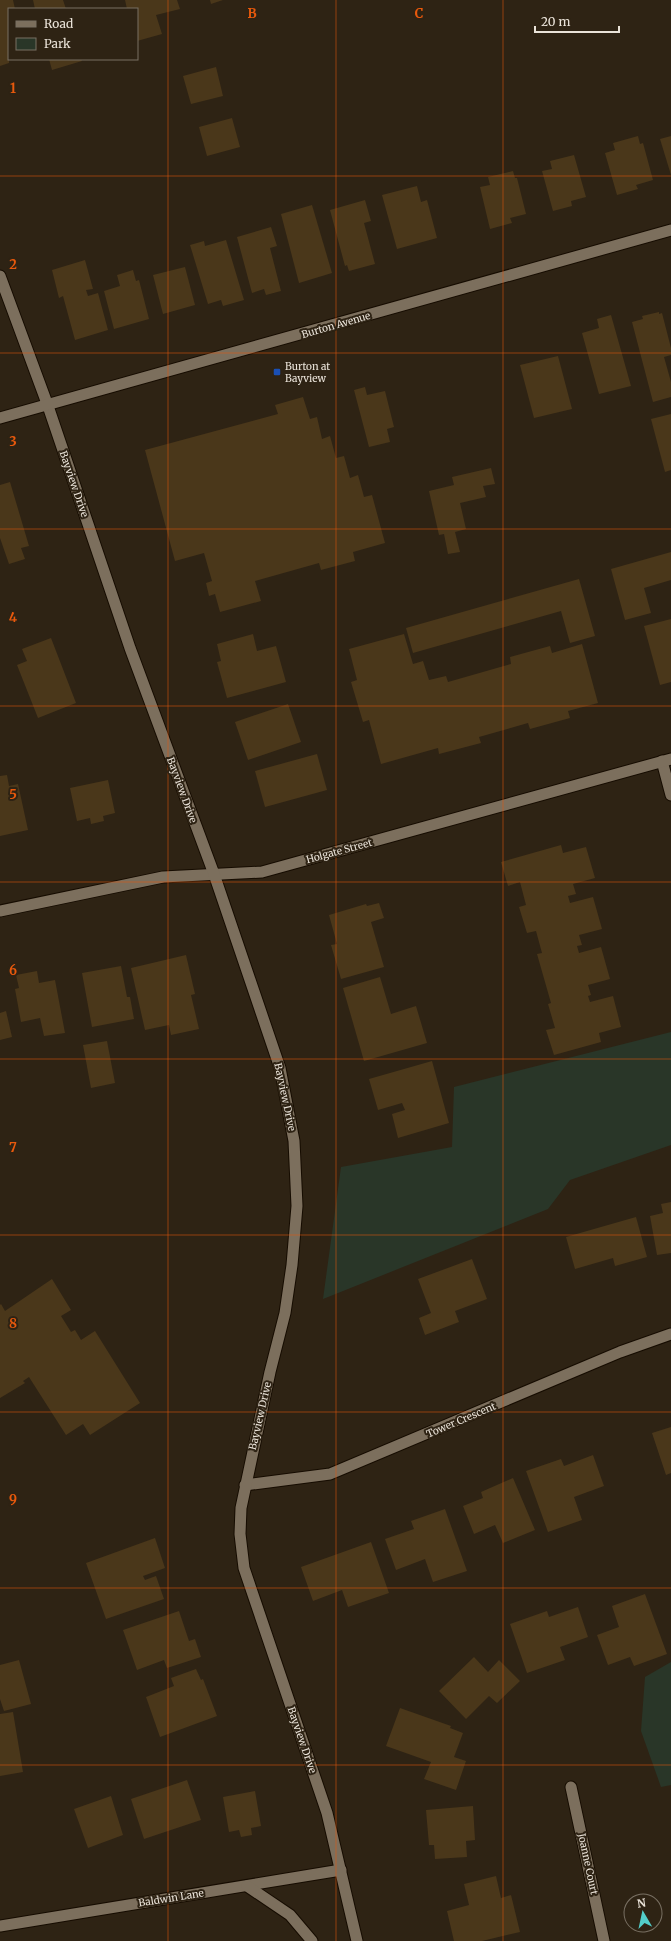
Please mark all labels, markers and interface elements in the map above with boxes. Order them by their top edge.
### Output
text: B [247,5,257,22]
text: C [415,5,424,22]
legend [8,8,138,60]
scale bar [535,8,619,34]
text: 20 m [541,14,570,29]
text: Road [44,16,73,31]
text: Park [44,36,71,51]
text: 1 [10,80,16,97]
text: 2 [9,256,17,273]
street label: Burton Avenue [300,309,372,341]
place label: Burton at Bayview [285,360,330,385]
marker: Burton at Bayview [272,367,282,377]
text: 3 [9,433,17,450]
street label: Bayview Drive [57,449,91,519]
text: 4 [9,609,18,626]
street label: Bayview Drive [164,755,200,825]
text: 5 [9,786,17,803]
street label: Holgate Street [305,836,374,866]
text: 6 [9,962,17,979]
street label: Bayview Drive [271,1062,299,1132]
text: 7 [9,1139,17,1156]
text: 8 [9,1315,17,1332]
street label: Bayview Drive [246,1381,274,1451]
street label: Tower Crescent [424,1399,498,1441]
text: 9 [9,1491,17,1508]
street label: Bayview Drive [285,1705,319,1775]
street label: Joanne Court [575,1831,601,1896]
street label: Baldwin Lane [137,1886,205,1910]
north arrow [623,1893,663,1933]
text: N [636,1895,647,1911]

